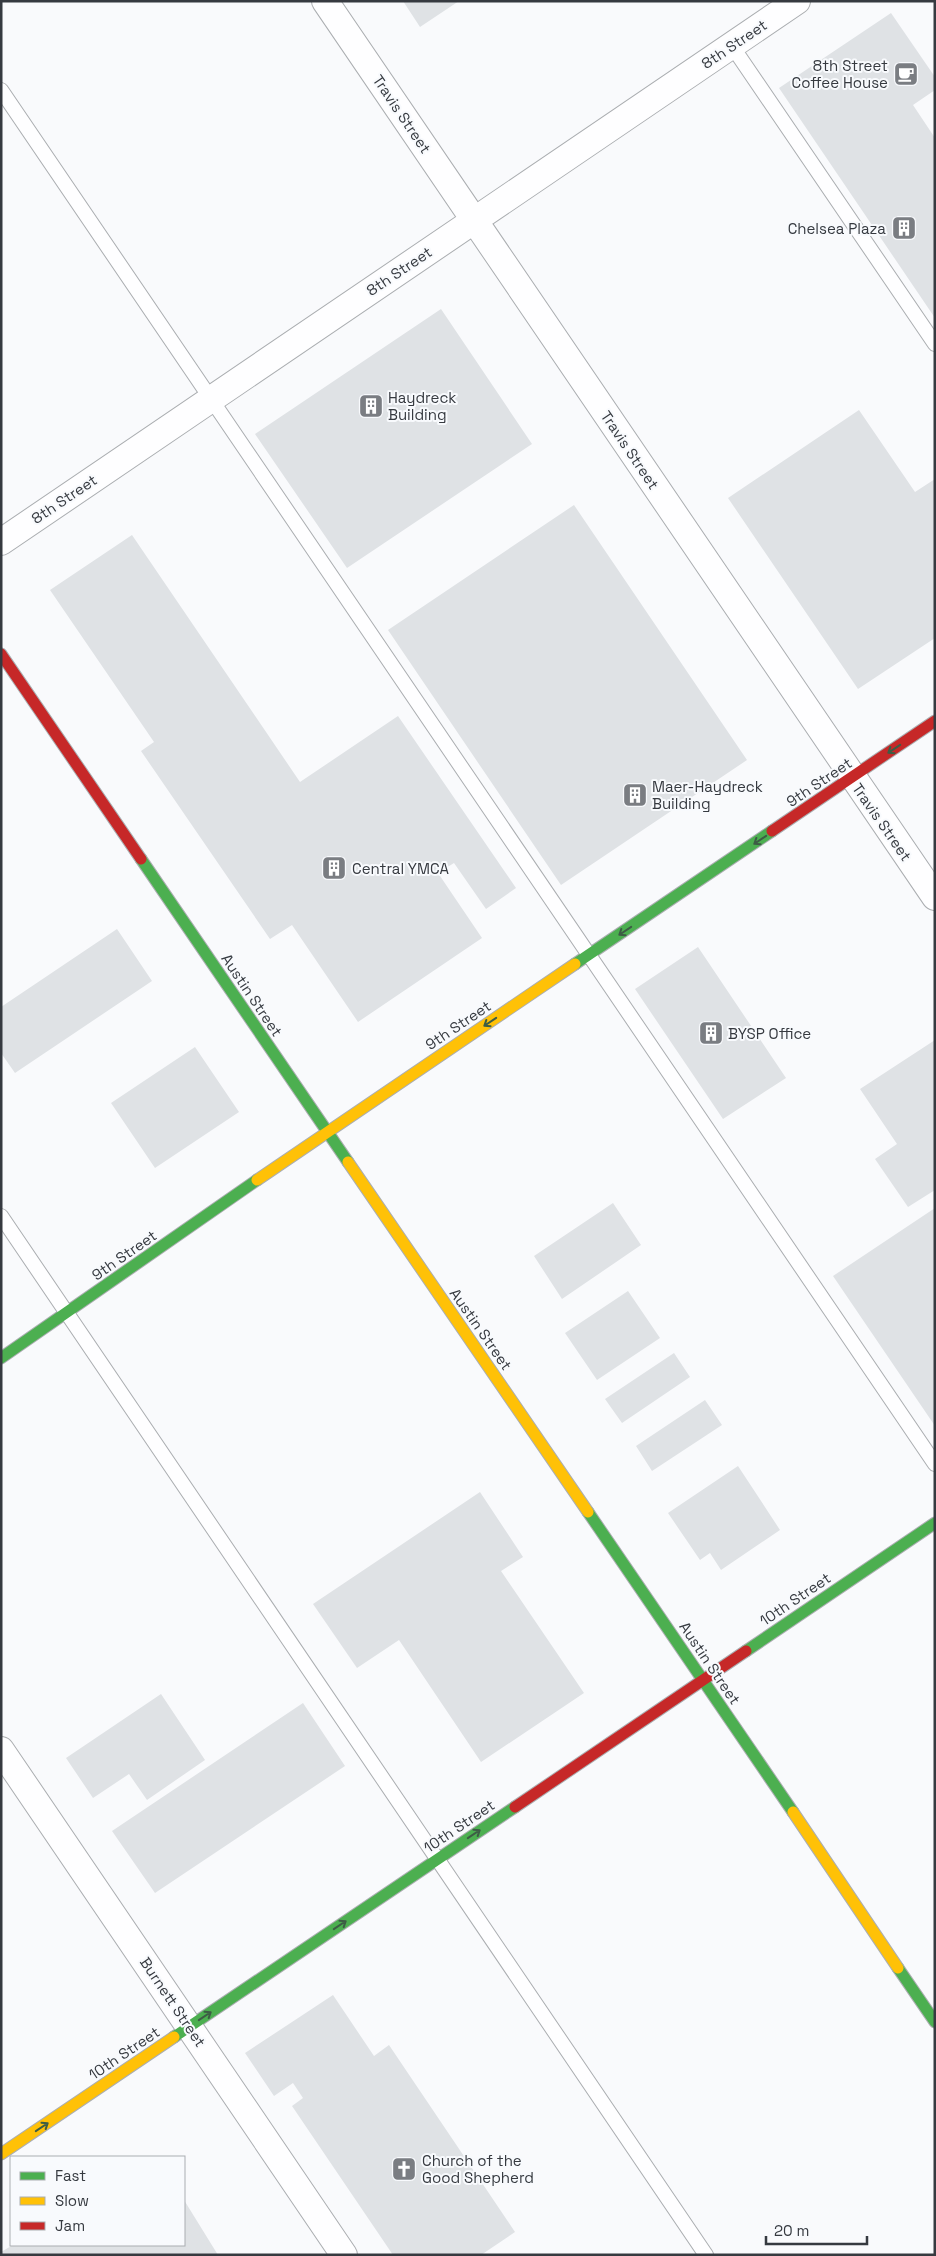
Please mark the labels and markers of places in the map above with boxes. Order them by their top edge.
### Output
place label: 8th Street Coffee House [792,56,888,92]
cafe icon: 8th Street Coffee House [893,61,919,87]
building icon: Chelsea Plaza [891,215,917,241]
place label: Chelsea Plaza [788,219,886,238]
place label: Haydreck Building [388,388,456,424]
building icon: Haydreck Building [358,393,384,419]
place label: Maer-Haydreck Building [652,777,763,813]
building icon: Maer-Haydreck Building [622,782,648,808]
building icon: Central YMCA [321,855,347,881]
place label: Central YMCA [352,859,449,878]
building icon: BYSP Office [698,1020,724,1046]
place label: BYSP Office [728,1024,811,1043]
place label: Church of the Good Shepherd [422,2151,534,2187]
church icon: Church of the Good Shepherd [391,2156,417,2182]

